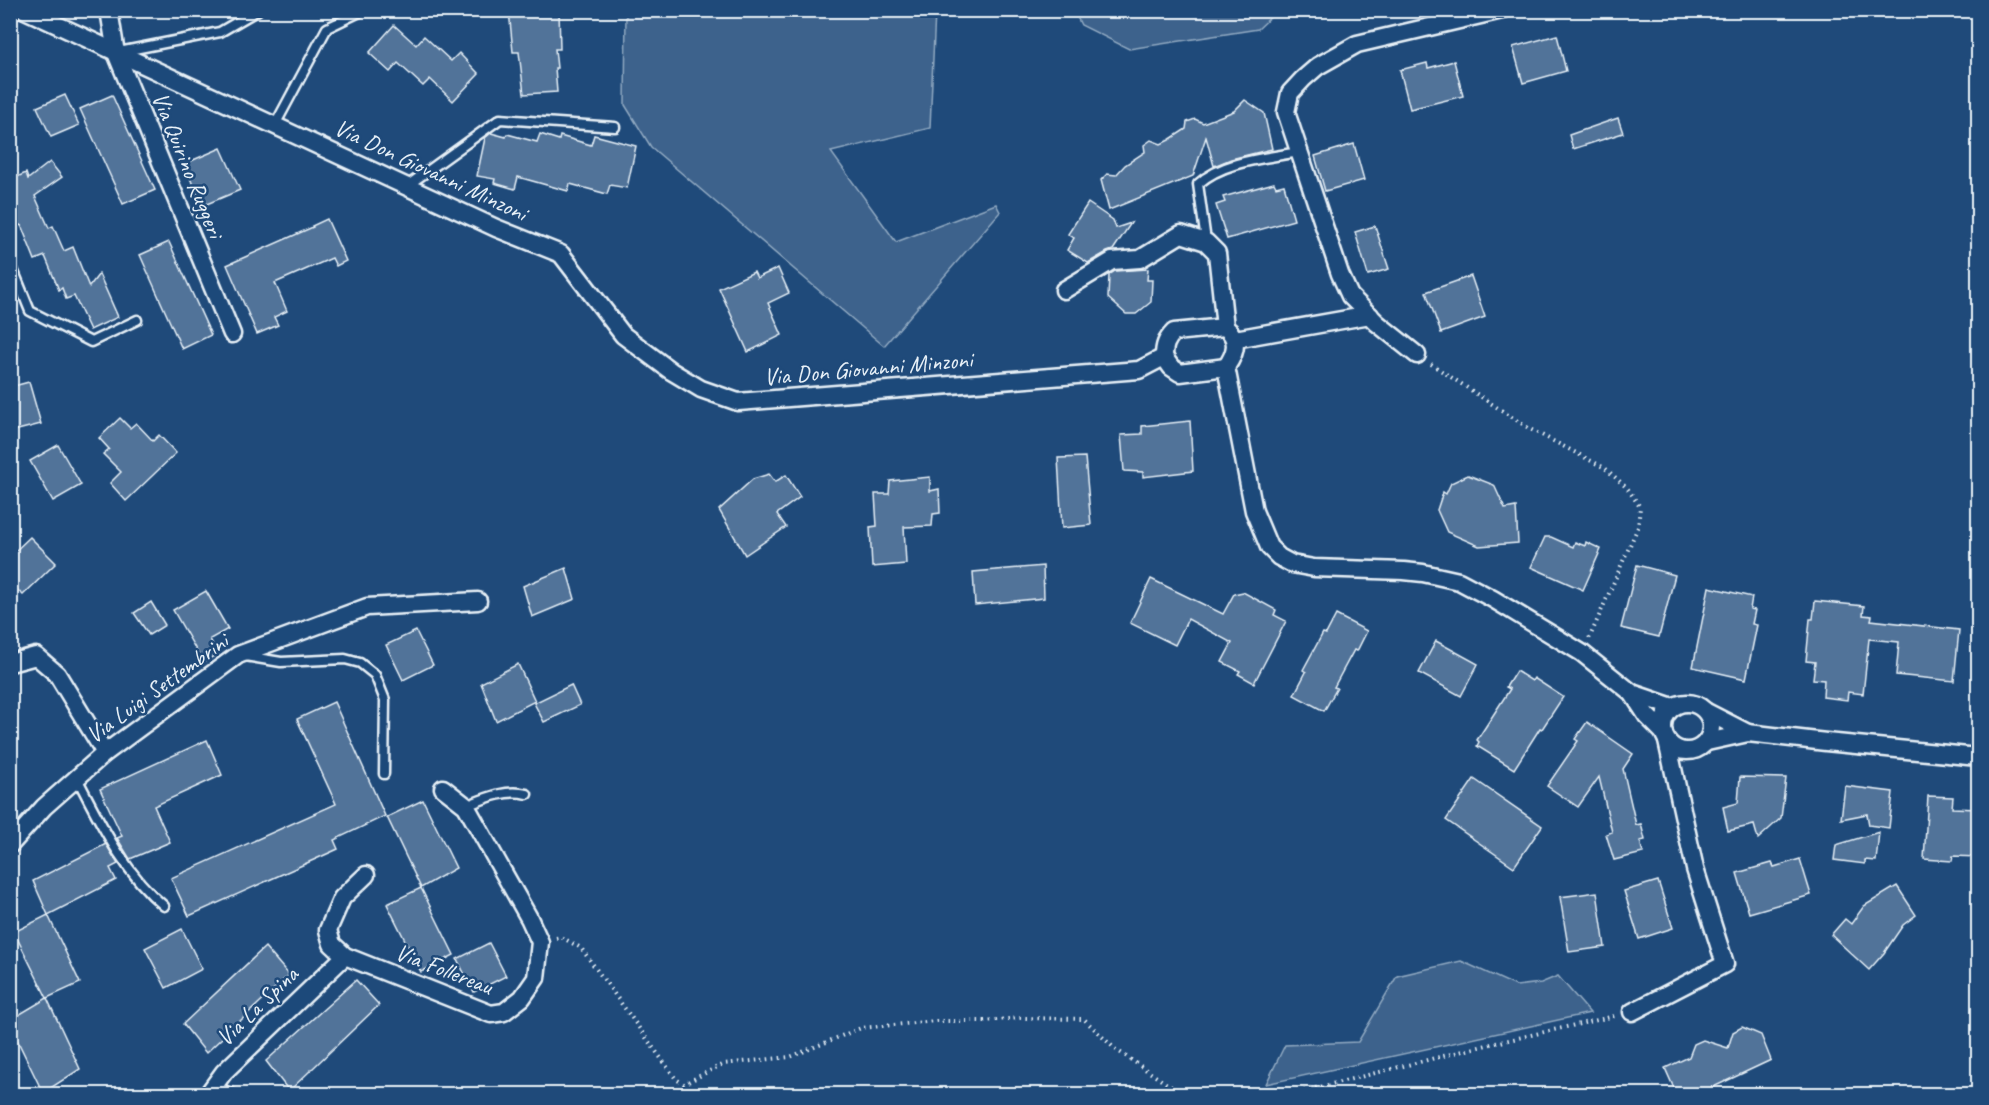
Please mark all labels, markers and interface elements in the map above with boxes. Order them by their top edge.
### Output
street label: Via Quirino Ruggeri [145,88,232,245]
street label: Via Don Giovanni Minzoni [330,112,534,229]
street label: Via Don Giovanni Minzoni [763,344,976,392]
street label: Via Luigi Settembrini [80,624,237,750]
street label: Via Follereau [391,937,499,1002]
street label: Via La Spina [210,959,305,1052]

